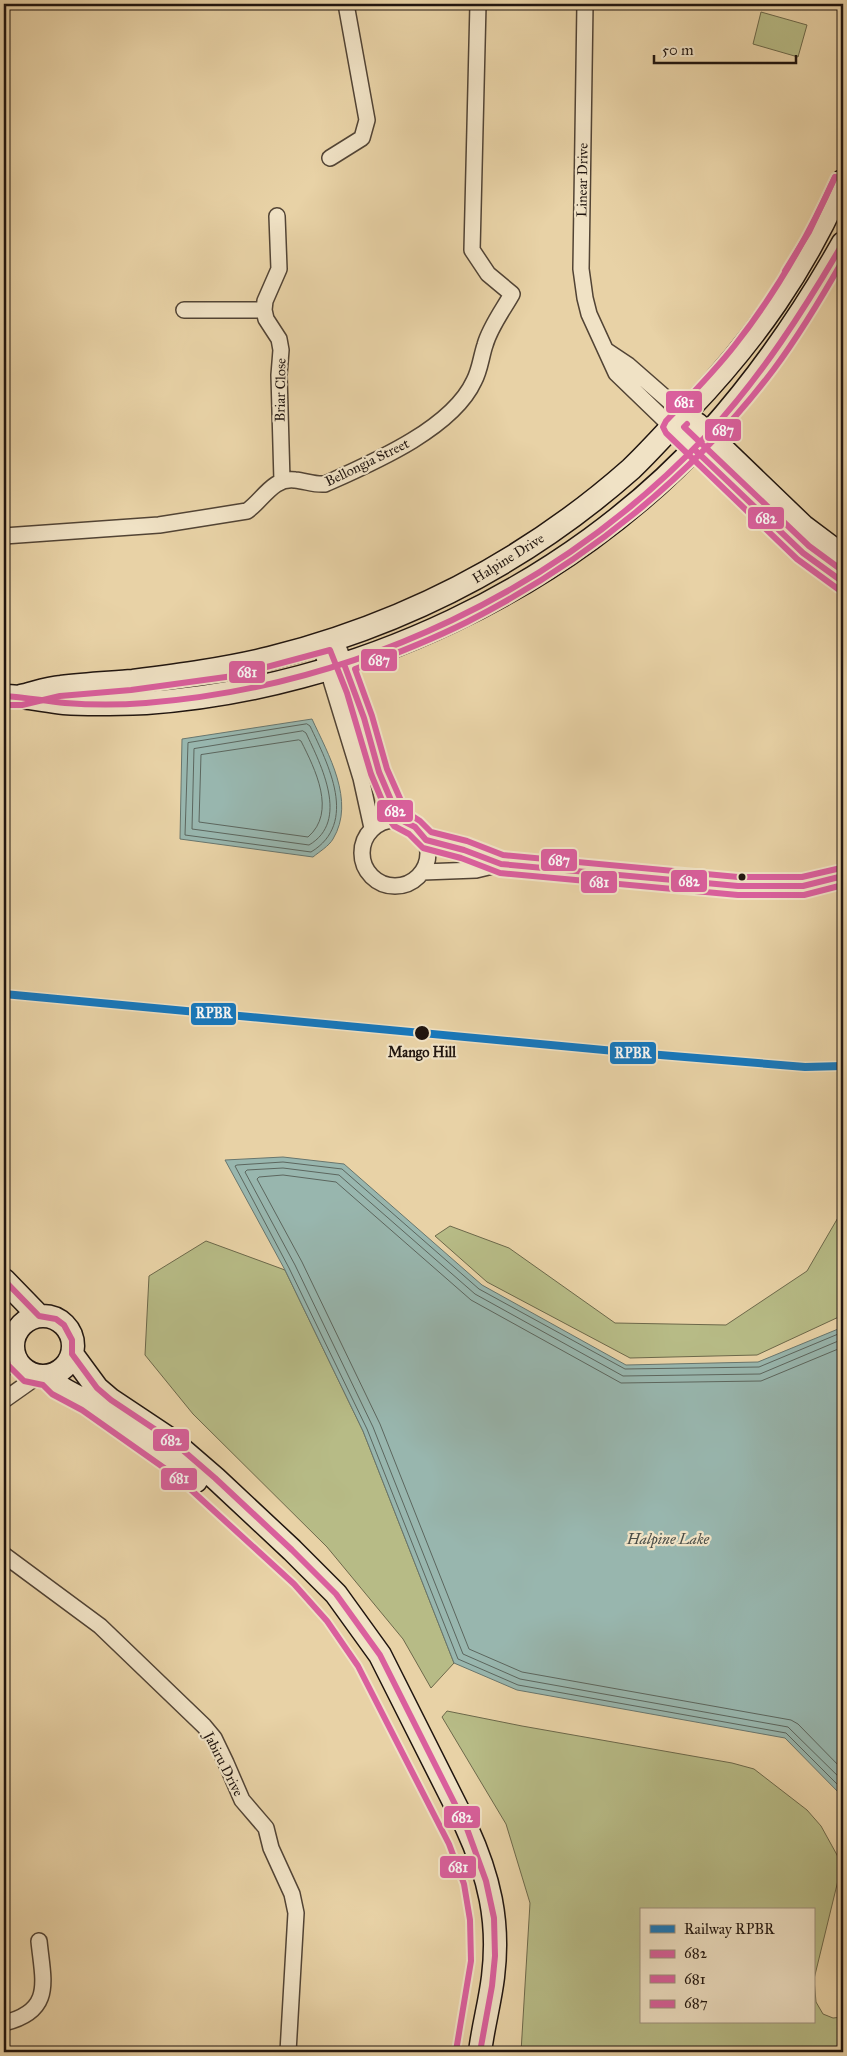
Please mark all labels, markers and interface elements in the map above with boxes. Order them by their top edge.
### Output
scale bar [654,32,797,64]
text: 50 m [662,41,694,59]
street label: Linear Drive [573,143,592,217]
street label: Briar Close [271,358,290,422]
line badge: 681 [665,390,703,414]
text: 681 [674,394,695,411]
line badge: 687 [704,418,742,442]
text: 687 [712,422,735,439]
street label: Bellongia Street [322,435,412,490]
line badge: 682 [747,506,785,530]
text: 682 [755,510,778,527]
street label: Halpine Drive [469,530,547,587]
line badge: 687 [360,648,398,672]
text: 687 [368,652,391,669]
line badge: 681 [228,660,266,684]
text: 681 [237,664,258,681]
line badge: 682 [376,799,414,823]
text: 682 [384,803,407,820]
line badge: 687 [540,848,578,872]
text: 687 [548,852,571,869]
line badge: 682 [670,869,708,893]
line badge: 681 [580,870,618,894]
unlabelled marker [737,872,747,882]
text: 682 [678,873,701,890]
text: 681 [589,874,610,891]
line badge: RPBR [190,1002,237,1026]
text: RPBR [196,1005,234,1022]
marker: Mango Hill [413,1024,431,1042]
line badge: RPBR [609,1041,657,1065]
place label: Mango Hill [388,1044,457,1062]
text: RPBR [615,1045,653,1062]
line badge: 682 [152,1428,190,1452]
text: 682 [160,1432,183,1449]
line badge: 681 [160,1467,198,1491]
text: 681 [169,1470,190,1487]
water label: Halpine Lake [626,1530,710,1549]
street label: Jabiru Drive [198,1727,247,1800]
line badge: 682 [443,1805,481,1829]
text: 682 [451,1809,474,1826]
line badge: 681 [439,1855,477,1879]
text: 681 [448,1859,469,1876]
legend [640,1908,814,2024]
text: Railway RPBR [684,1920,775,1938]
text: 682 [684,1944,708,1962]
text: 681 [684,1970,706,1988]
text: 687 [684,1994,708,2012]

